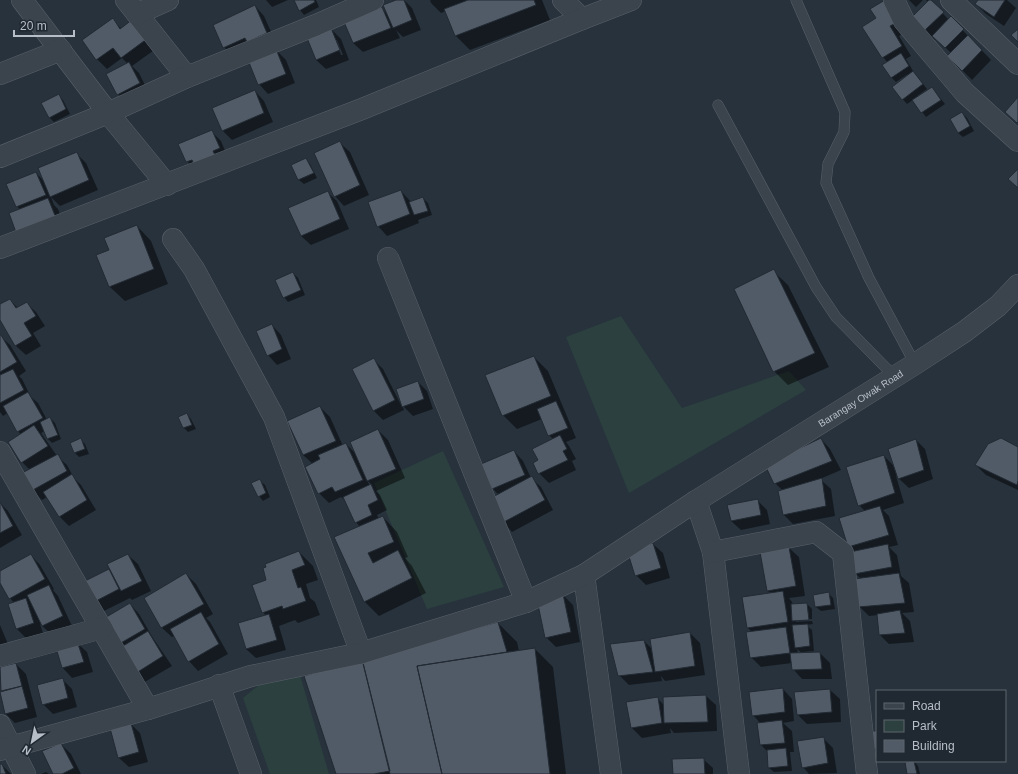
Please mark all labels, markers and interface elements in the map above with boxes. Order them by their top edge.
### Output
scale bar [14,12,74,38]
text: 20 m [20,19,47,33]
street label: Barangay Owak Road [816,368,905,429]
legend [876,690,1006,762]
text: Road [912,699,941,713]
text: Park [912,719,938,733]
north arrow [12,722,52,762]
text: Building [912,739,955,753]
text: N [20,743,33,758]

